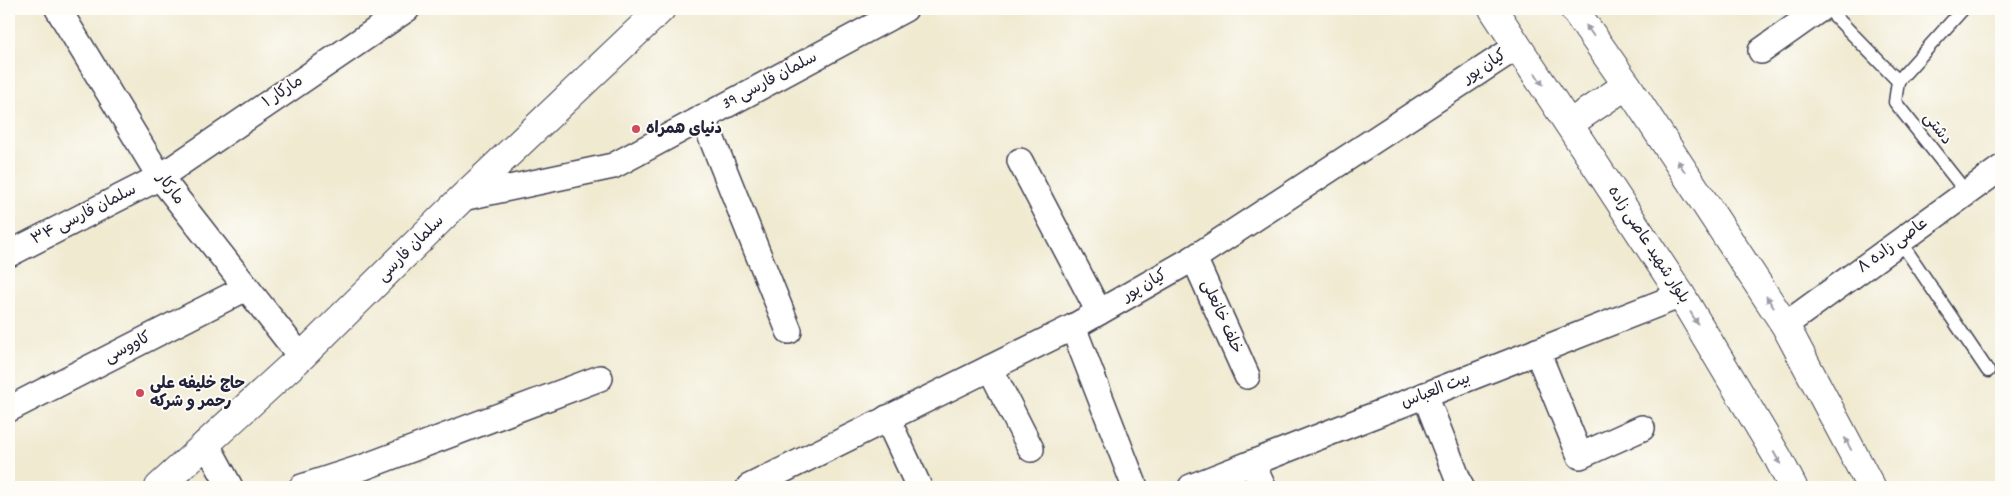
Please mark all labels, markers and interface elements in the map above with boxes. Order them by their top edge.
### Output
one-way arrow [1585,24,1595,38]
street label: کیان پور [1457,44,1511,91]
street label: سلمان فارسی 39 [718,46,822,116]
street label: مارکار ۱ [258,70,308,114]
one-way arrow [1534,72,1544,85]
street label: دشتی [1917,108,1957,150]
place label: دنیای همراه [646,118,722,141]
marker: دنیای همراه [630,123,642,135]
one-way arrow [1676,159,1685,173]
street label: مارکار [150,167,190,210]
street label: سلمان فارسی ۳۴ [27,179,141,251]
street label: بلوار شهید عاصی زاده [1601,182,1695,308]
street label: سلمان فارسی [372,210,450,288]
street label: عاصی زاده ۸ [1853,213,1933,279]
street label: کیان پور [1117,264,1172,309]
street label: خلف خانعلی [1194,276,1248,358]
one-way arrow [1765,295,1775,308]
one-way arrow [1690,311,1699,324]
street label: کاووسی [101,326,155,370]
street label: بیت العباس [1398,367,1474,415]
place label: حاج خلیفه علی رحمر و شرکه [150,373,245,414]
marker: حاج خلیفه علی رحمر و شرکه [134,387,146,399]
one-way arrow [1844,437,1852,451]
one-way arrow [1773,450,1781,465]

